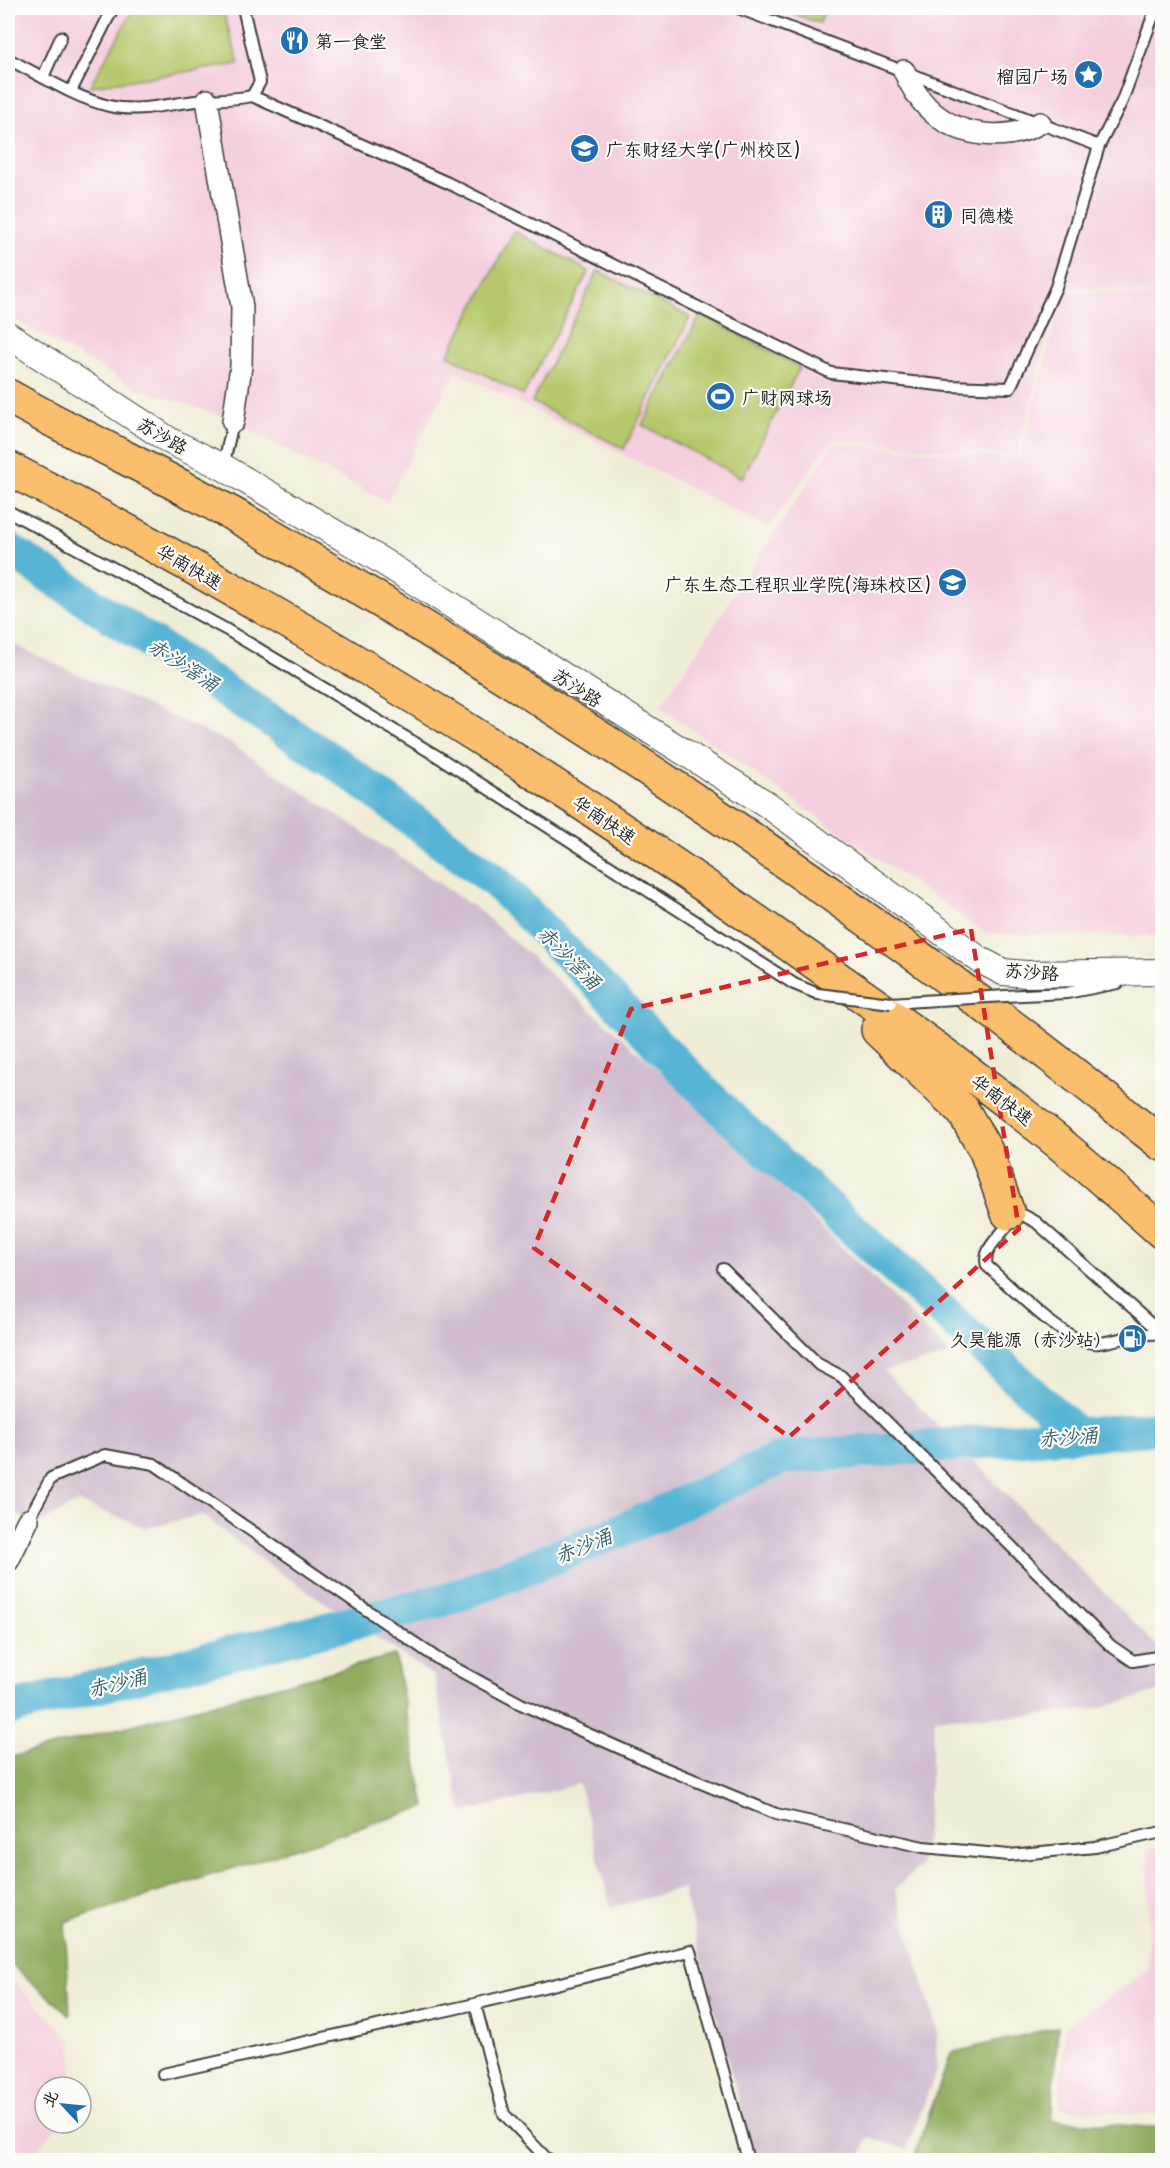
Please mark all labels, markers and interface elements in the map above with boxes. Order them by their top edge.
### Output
restaurant icon: 第一食堂 [278,24,310,56]
place label: 第一食堂 [315,27,387,54]
place icon: 榴园广场 [1073,59,1105,91]
place label: 榴园广场 [996,62,1068,89]
school or university icon: 广东财经大学(广州校区) [569,132,601,164]
place label: 广东财经大学(广州校区) [606,135,800,162]
building icon: 同德楼 [923,198,955,230]
place label: 同德楼 [960,201,1014,228]
sports icon: 广财网球场 [705,380,737,412]
place label: 广财网球场 [742,383,832,410]
street label: 苏沙路 [133,410,193,460]
street label: 华南快速 [152,536,228,596]
school or university icon: 广东生态工程职业学院(海珠校区) [936,567,968,599]
place label: 广东生态工程职业学院(海珠校区) [665,570,931,597]
water label: 赤沙滘涌 [142,630,227,699]
street label: 苏沙路 [548,661,608,713]
street label: 华南快速 [568,788,642,850]
water label: 赤沙滘涌 [531,918,610,997]
street label: 苏沙路 [1004,956,1060,986]
street label: 华南快速 [966,1067,1040,1131]
fuel station icon: 久昊能源（赤沙站） [1117,1322,1149,1354]
place label: 久昊能源（赤沙站） [950,1325,1112,1352]
water label: 赤沙涌 [1037,1419,1100,1453]
water label: 赤沙涌 [550,1519,617,1570]
water label: 赤沙涌 [84,1660,151,1704]
north arrow [33,2075,93,2135]
text: 北 [34,2086,63,2110]

